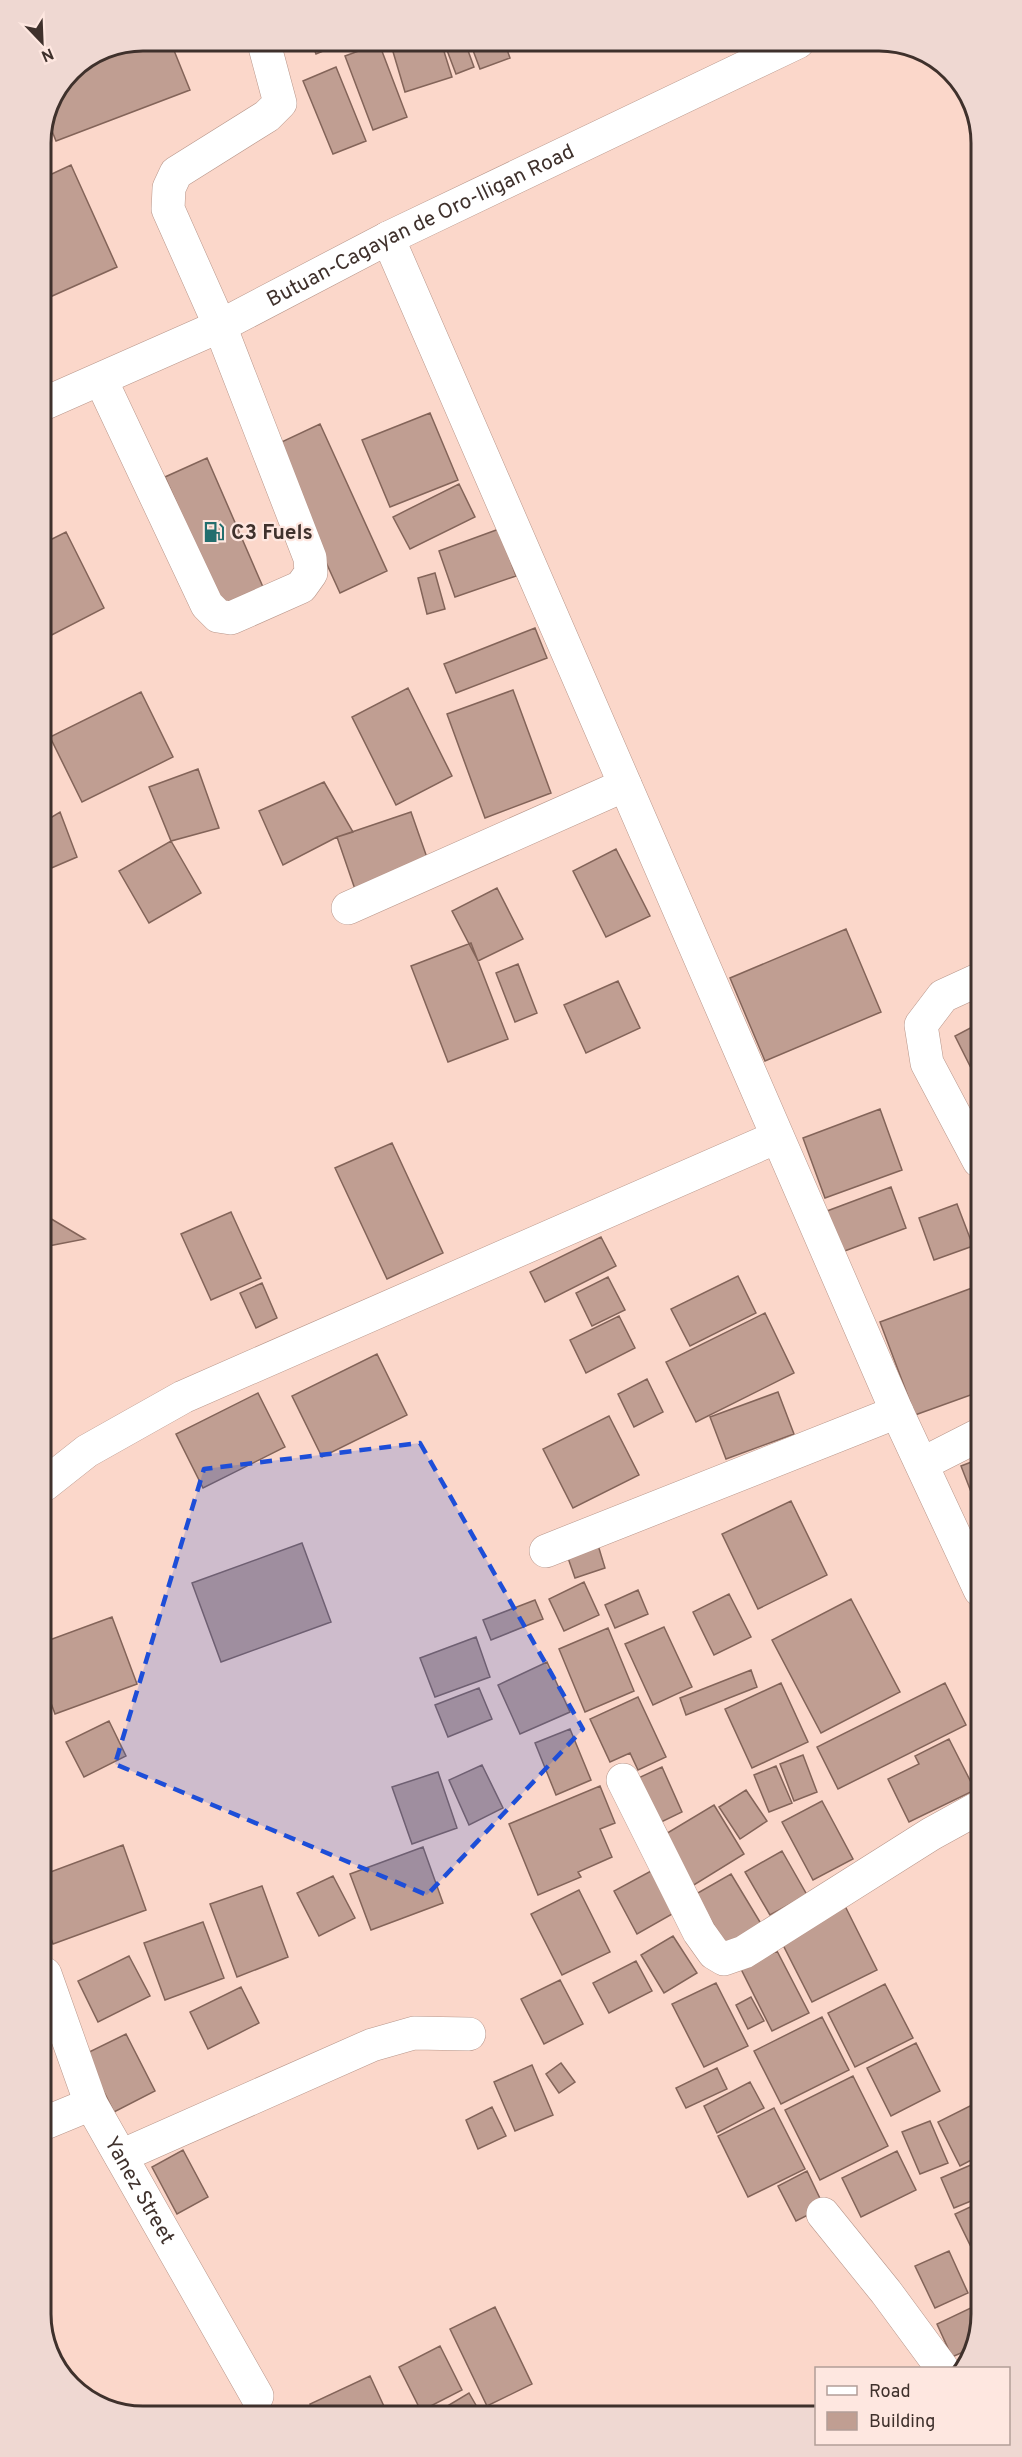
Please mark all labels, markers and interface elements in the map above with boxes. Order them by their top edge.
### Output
north arrow [12,12,72,72]
text: N [38,43,56,65]
street label: Butuan-Cagayan de Oro-Iligan Road [263,139,579,314]
fuel station icon: C3 Fuels [202,520,226,544]
place label: C3 Fuels [231,520,313,547]
street label: Yanez Street [97,2132,180,2250]
legend [815,2367,1010,2445]
text: Road [869,2381,911,2404]
text: Building [869,2411,935,2434]

